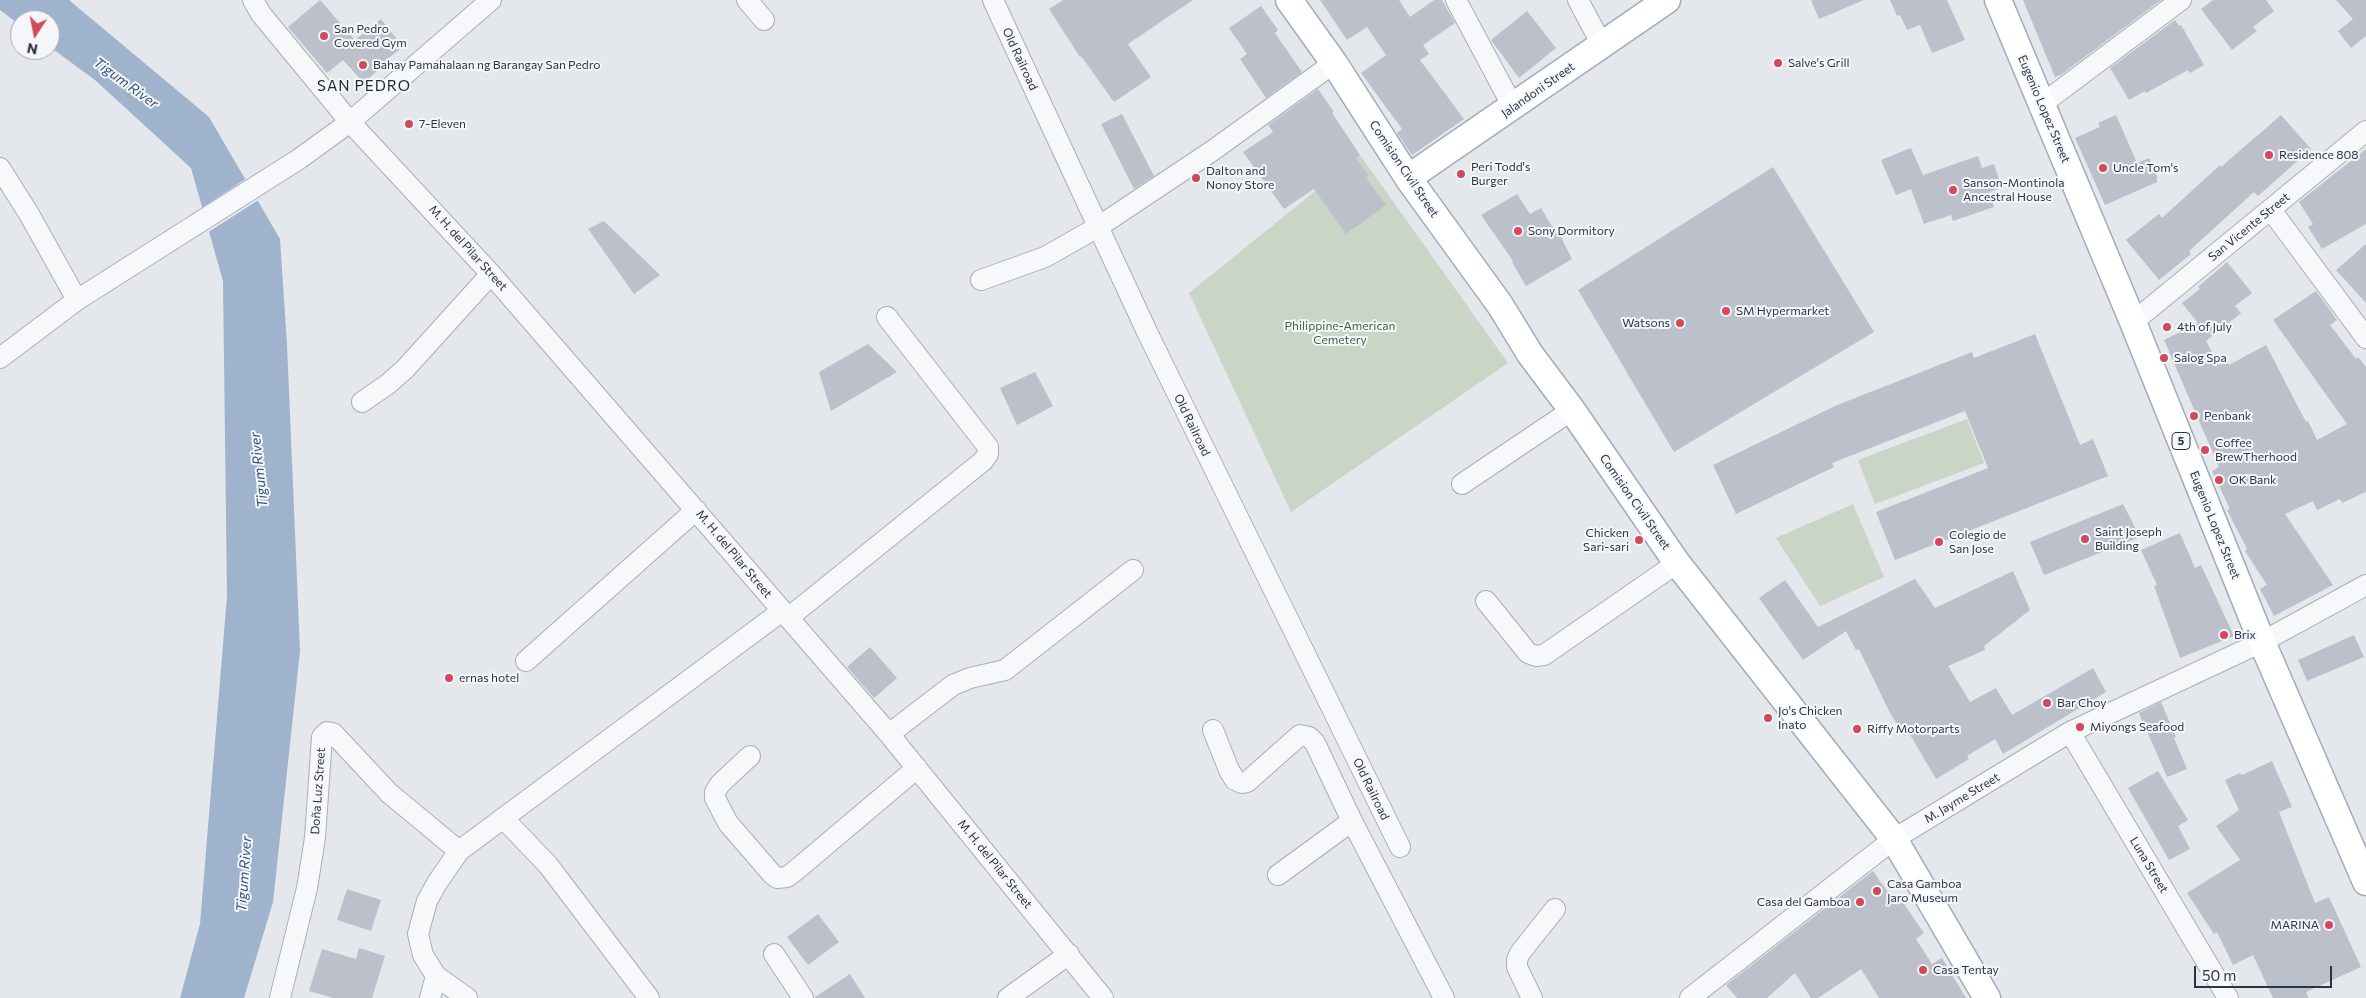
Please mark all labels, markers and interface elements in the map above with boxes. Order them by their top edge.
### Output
north arrow [10,10,60,60]
place label: San Pedro Covered Gym [334,22,407,50]
street label: Old Railroad [999,25,1041,93]
marker: San Pedro Covered Gym [318,30,330,42]
text: N [25,40,39,59]
street label: Eugenio Lopez Street [2015,53,2073,165]
water label: Tigum River [90,54,162,112]
place label: Salve's Grill [1788,56,1850,70]
marker: Salve's Grill [1772,57,1784,69]
place label: Bahay Pamahalaan ng Barangay San Pedro [373,58,600,72]
marker: Bahay Pamahalaan ng Barangay San Pedro [357,59,369,71]
street label: Jalandoni Street [1499,59,1577,121]
district label: SAN PEDRO [316,77,412,95]
place label: 7-Eleven [419,117,466,131]
marker: 7-Eleven [403,118,415,130]
street label: Comision Civil Street [1366,118,1442,220]
place label: Residence 808 [2279,148,2359,162]
marker: Residence 808 [2263,149,2275,161]
place label: Peri Todd's Burger [1471,160,1531,188]
place label: Uncle Tom's [2113,161,2179,175]
marker: Uncle Tom's [2097,162,2109,174]
place label: Dalton and Nonoy Store [1206,164,1274,192]
marker: Peri Todd's Burger [1455,168,1467,180]
marker: Dalton and Nonoy Store [1190,172,1202,184]
place label: Sanson-Montinola Ancestral House [1963,176,2065,204]
marker: Sanson-Montinola Ancestral House [1947,184,1959,196]
street label: San Vicente Street [2205,190,2293,264]
street label: M. H. del Pilar Street [426,202,510,294]
place label: Sony Dormitory [1528,224,1615,238]
marker: Sony Dormitory [1512,225,1524,237]
place label: SM Hypermarket [1736,304,1829,318]
marker: SM Hypermarket [1720,305,1732,317]
place label: Watsons [1622,316,1670,330]
marker: Watsons [1674,317,1686,329]
park label: Philippine-American Cemetery [1285,319,1395,347]
place label: 4th of July [2177,320,2232,334]
marker: 4th of July [2161,321,2173,333]
place label: Salog Spa [2174,351,2227,365]
marker: Salog Spa [2158,352,2170,364]
street label: Old Railroad [1171,392,1213,458]
place label: Penbank [2204,409,2251,423]
marker: Penbank [2188,410,2200,422]
water label: Tigum River [247,431,271,509]
road number: 5 [2172,432,2190,450]
place label: Coffee BrewTherhood [2215,436,2297,464]
marker: Coffee BrewTherhood [2199,444,2211,456]
street label: Comision Civil Street [1597,451,1673,553]
street label: Eugenio Lopez Street [2187,469,2243,581]
place label: OK Bank [2229,473,2277,487]
marker: OK Bank [2213,474,2225,486]
street label: M. H. del Pilar Street [693,507,775,601]
place label: Saint Joseph Building [2095,525,2162,553]
place label: Chicken Sari-sari [1583,526,1629,554]
place label: Colegio de San Jose [1949,528,2006,556]
marker: Saint Joseph Building [2079,533,2091,545]
marker: Chicken Sari-sari [1633,534,1645,546]
marker: Colegio de San Jose [1933,536,1945,548]
place label: Brix [2234,628,2256,642]
marker: Brix [2218,629,2230,641]
place label: ernas hotel [459,671,519,685]
marker: ernas hotel [443,672,455,684]
place label: Bar Choy [2057,696,2106,710]
marker: Bar Choy [2041,697,2053,709]
place label: Jo's Chicken Inato [1778,704,1842,732]
marker: Jo's Chicken Inato [1762,712,1774,724]
place label: Miyongs Seafood [2090,720,2184,734]
marker: Miyongs Seafood [2074,721,2086,733]
place label: Riffy Motorparts [1867,722,1960,736]
marker: Riffy Motorparts [1851,723,1863,735]
street label: Doña Luz Street [308,747,328,835]
street label: Old Railroad [1350,756,1392,822]
street label: M. Jayme Street [1922,770,2002,826]
street label: M. H. del Pilar Street [955,817,1035,911]
street label: Luna Street [2127,834,2171,896]
water label: Tigum River [233,836,255,912]
place label: Casa Gamboa Jaro Museum [1887,877,1962,905]
marker: Casa Gamboa Jaro Museum [1871,885,1883,897]
place label: Casa del Gamboa [1757,895,1850,909]
marker: Casa del Gamboa [1854,896,1866,908]
place label: MARINA [2271,918,2319,932]
marker: MARINA [2323,919,2335,931]
scale bar [2196,956,2334,988]
place label: Casa Tentay [1933,963,1999,977]
marker: Casa Tentay [1917,964,1929,976]
text: 50 m [2202,966,2236,984]

